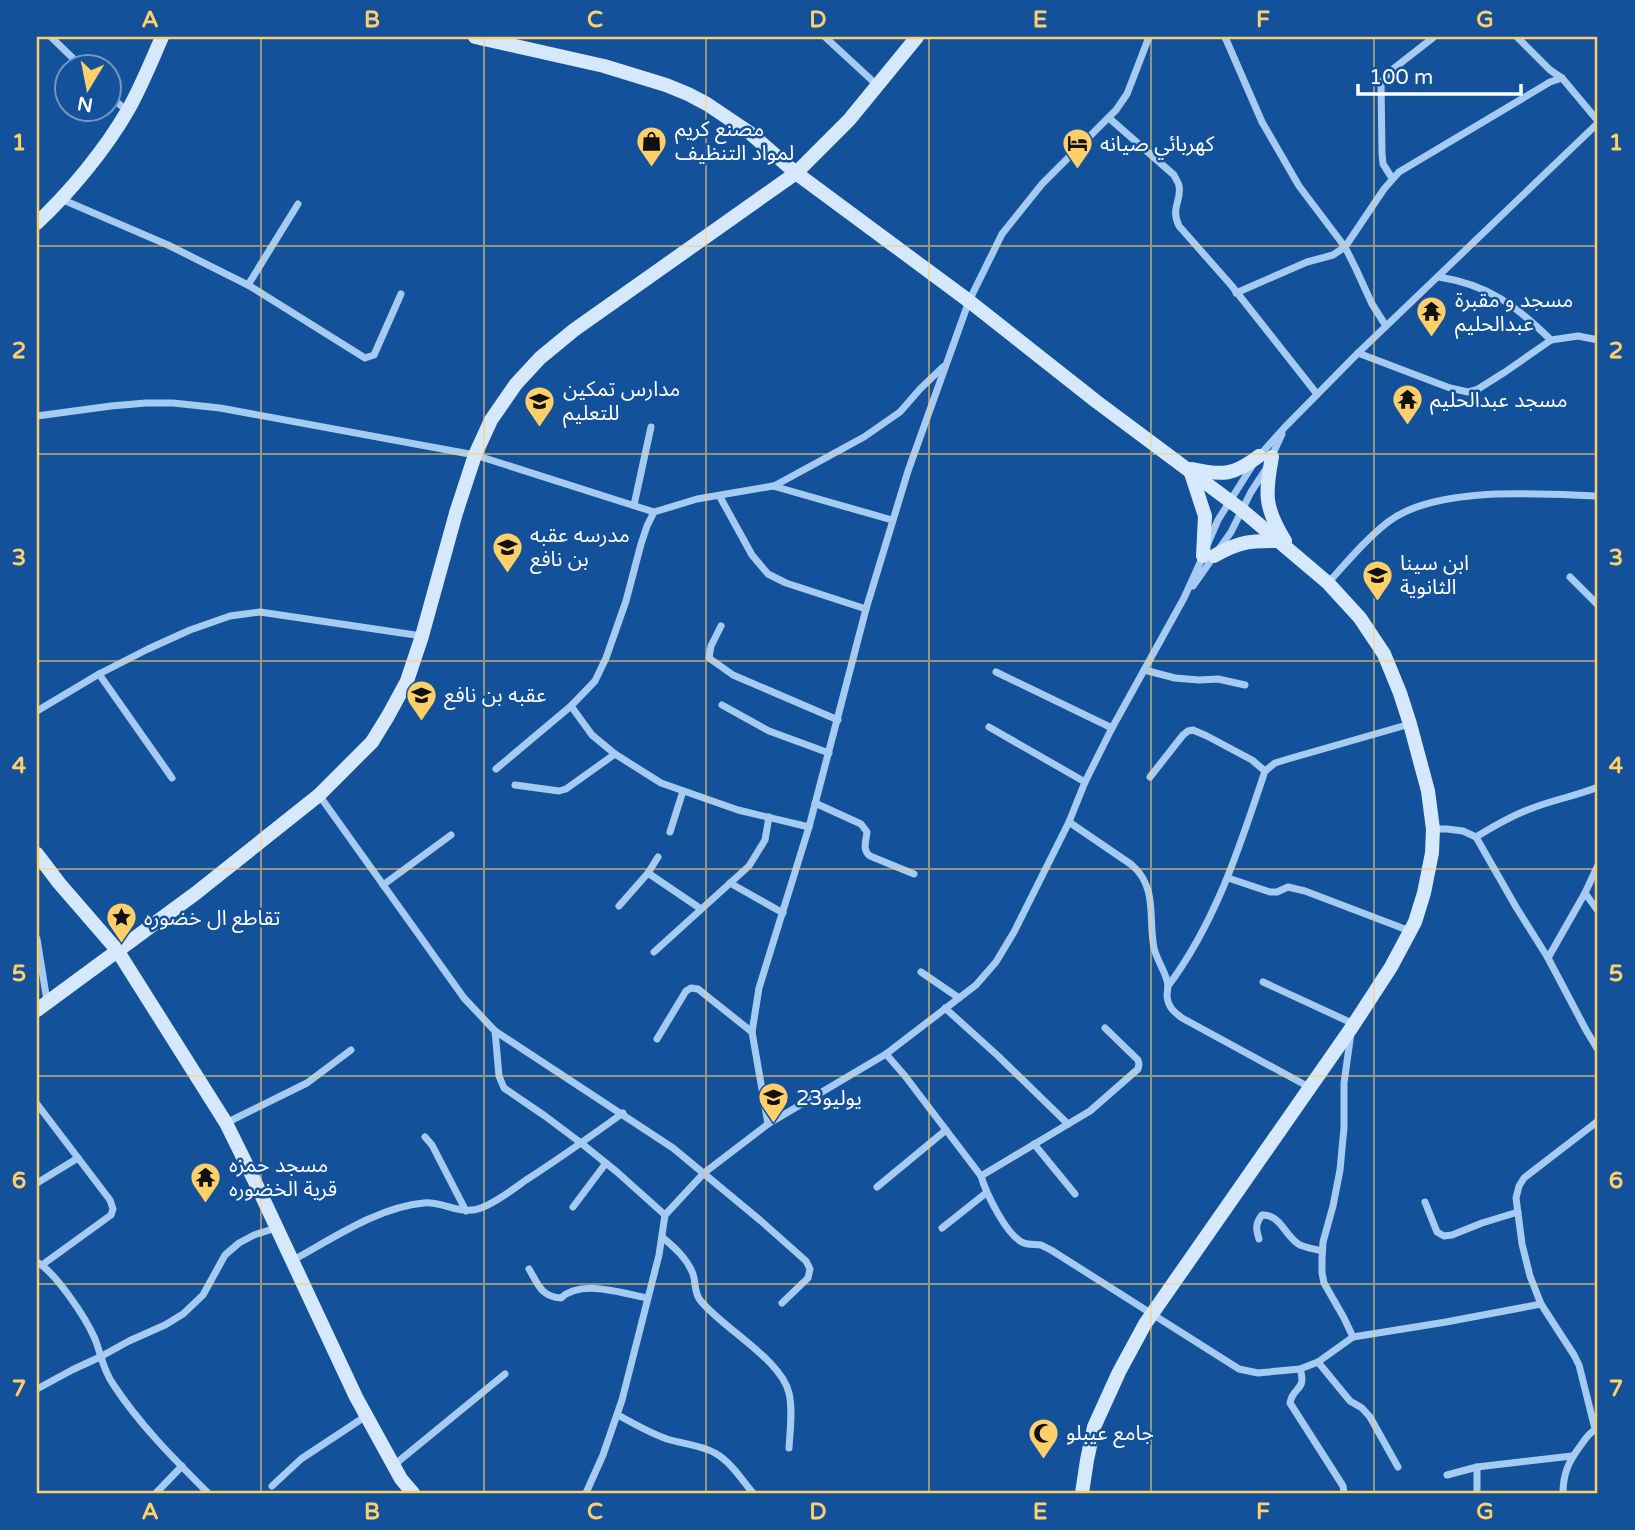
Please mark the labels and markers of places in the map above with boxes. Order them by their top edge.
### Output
place label: مصنع كريم لمواد التنظيف [675,117,794,166]
shop icon: مصنع كريم لمواد التنظيف [635,124,669,168]
hotel icon: كهربائي صيانه [1060,127,1094,171]
place label: كهربائي صيانه [1100,132,1214,160]
place label: مسجد و مقبرة عبدالحليم [1455,288,1573,339]
temple icon: مسجد و مقبرة عبدالحليم [1415,295,1449,339]
place label: مدارس تمكين للتعليم [563,377,680,428]
temple icon: مسجد عبدالحليم [1390,383,1424,427]
school or university icon: مدارس تمكين للتعليم [523,384,557,428]
place label: مسجد عبدالحليم [1430,388,1568,415]
place label: مدرسه عقبه بن نافع [530,523,630,574]
school or university icon: مدرسه عقبه بن نافع [490,530,524,574]
place label: ابن سينا الثانوية [1400,551,1469,600]
school or university icon: ابن سينا الثانوية [1360,558,1394,602]
school or university icon: عقبه بن نافع [404,678,438,722]
place label: عقبه بن نافع [444,683,547,710]
place icon: تقاطع ال خضوره [104,901,138,945]
place label: تقاطع ال خضوره [144,906,280,933]
school or university icon: 23يوليو [756,1081,790,1125]
place label: 23يوليو [796,1086,862,1111]
place label: مسجد حمزه قرية الخضوره [229,1153,337,1202]
temple icon: مسجد حمزه قرية الخضوره [189,1160,223,1204]
mosque icon: جامع عيبلو [1026,1416,1060,1460]
place label: جامع عيبلو [1066,1421,1154,1448]

